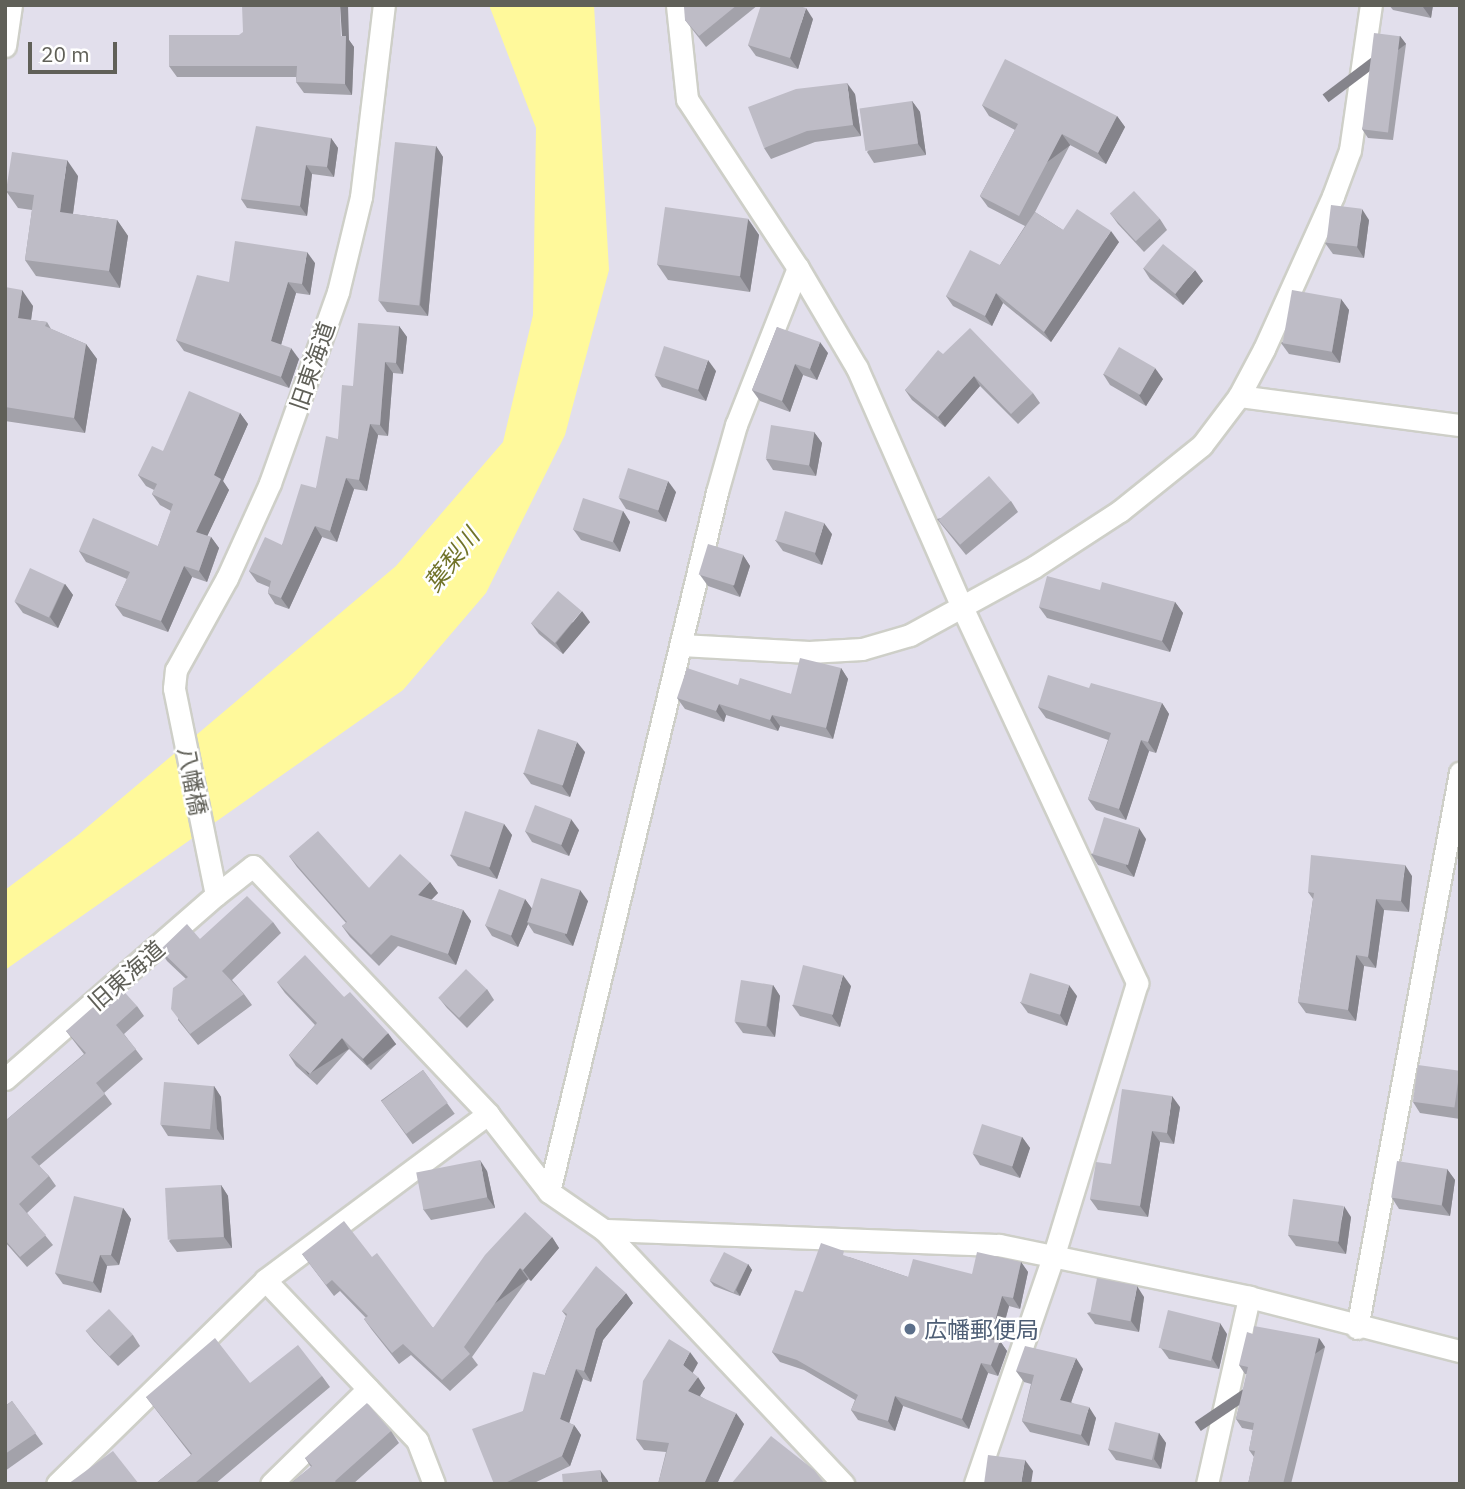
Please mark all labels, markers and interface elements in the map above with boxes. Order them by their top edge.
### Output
scale bar [32,28,121,72]
text: 20 m [41,40,90,68]
street label: 旧東海道 [284,318,340,414]
water label: 葉梨川 [418,523,486,597]
street label: 八幡橋 [173,745,213,817]
street label: 旧東海道 [82,934,170,1016]
place label: 広幡郵便局 [924,1315,1039,1343]
marker: 広幡郵便局 [902,1321,918,1337]

